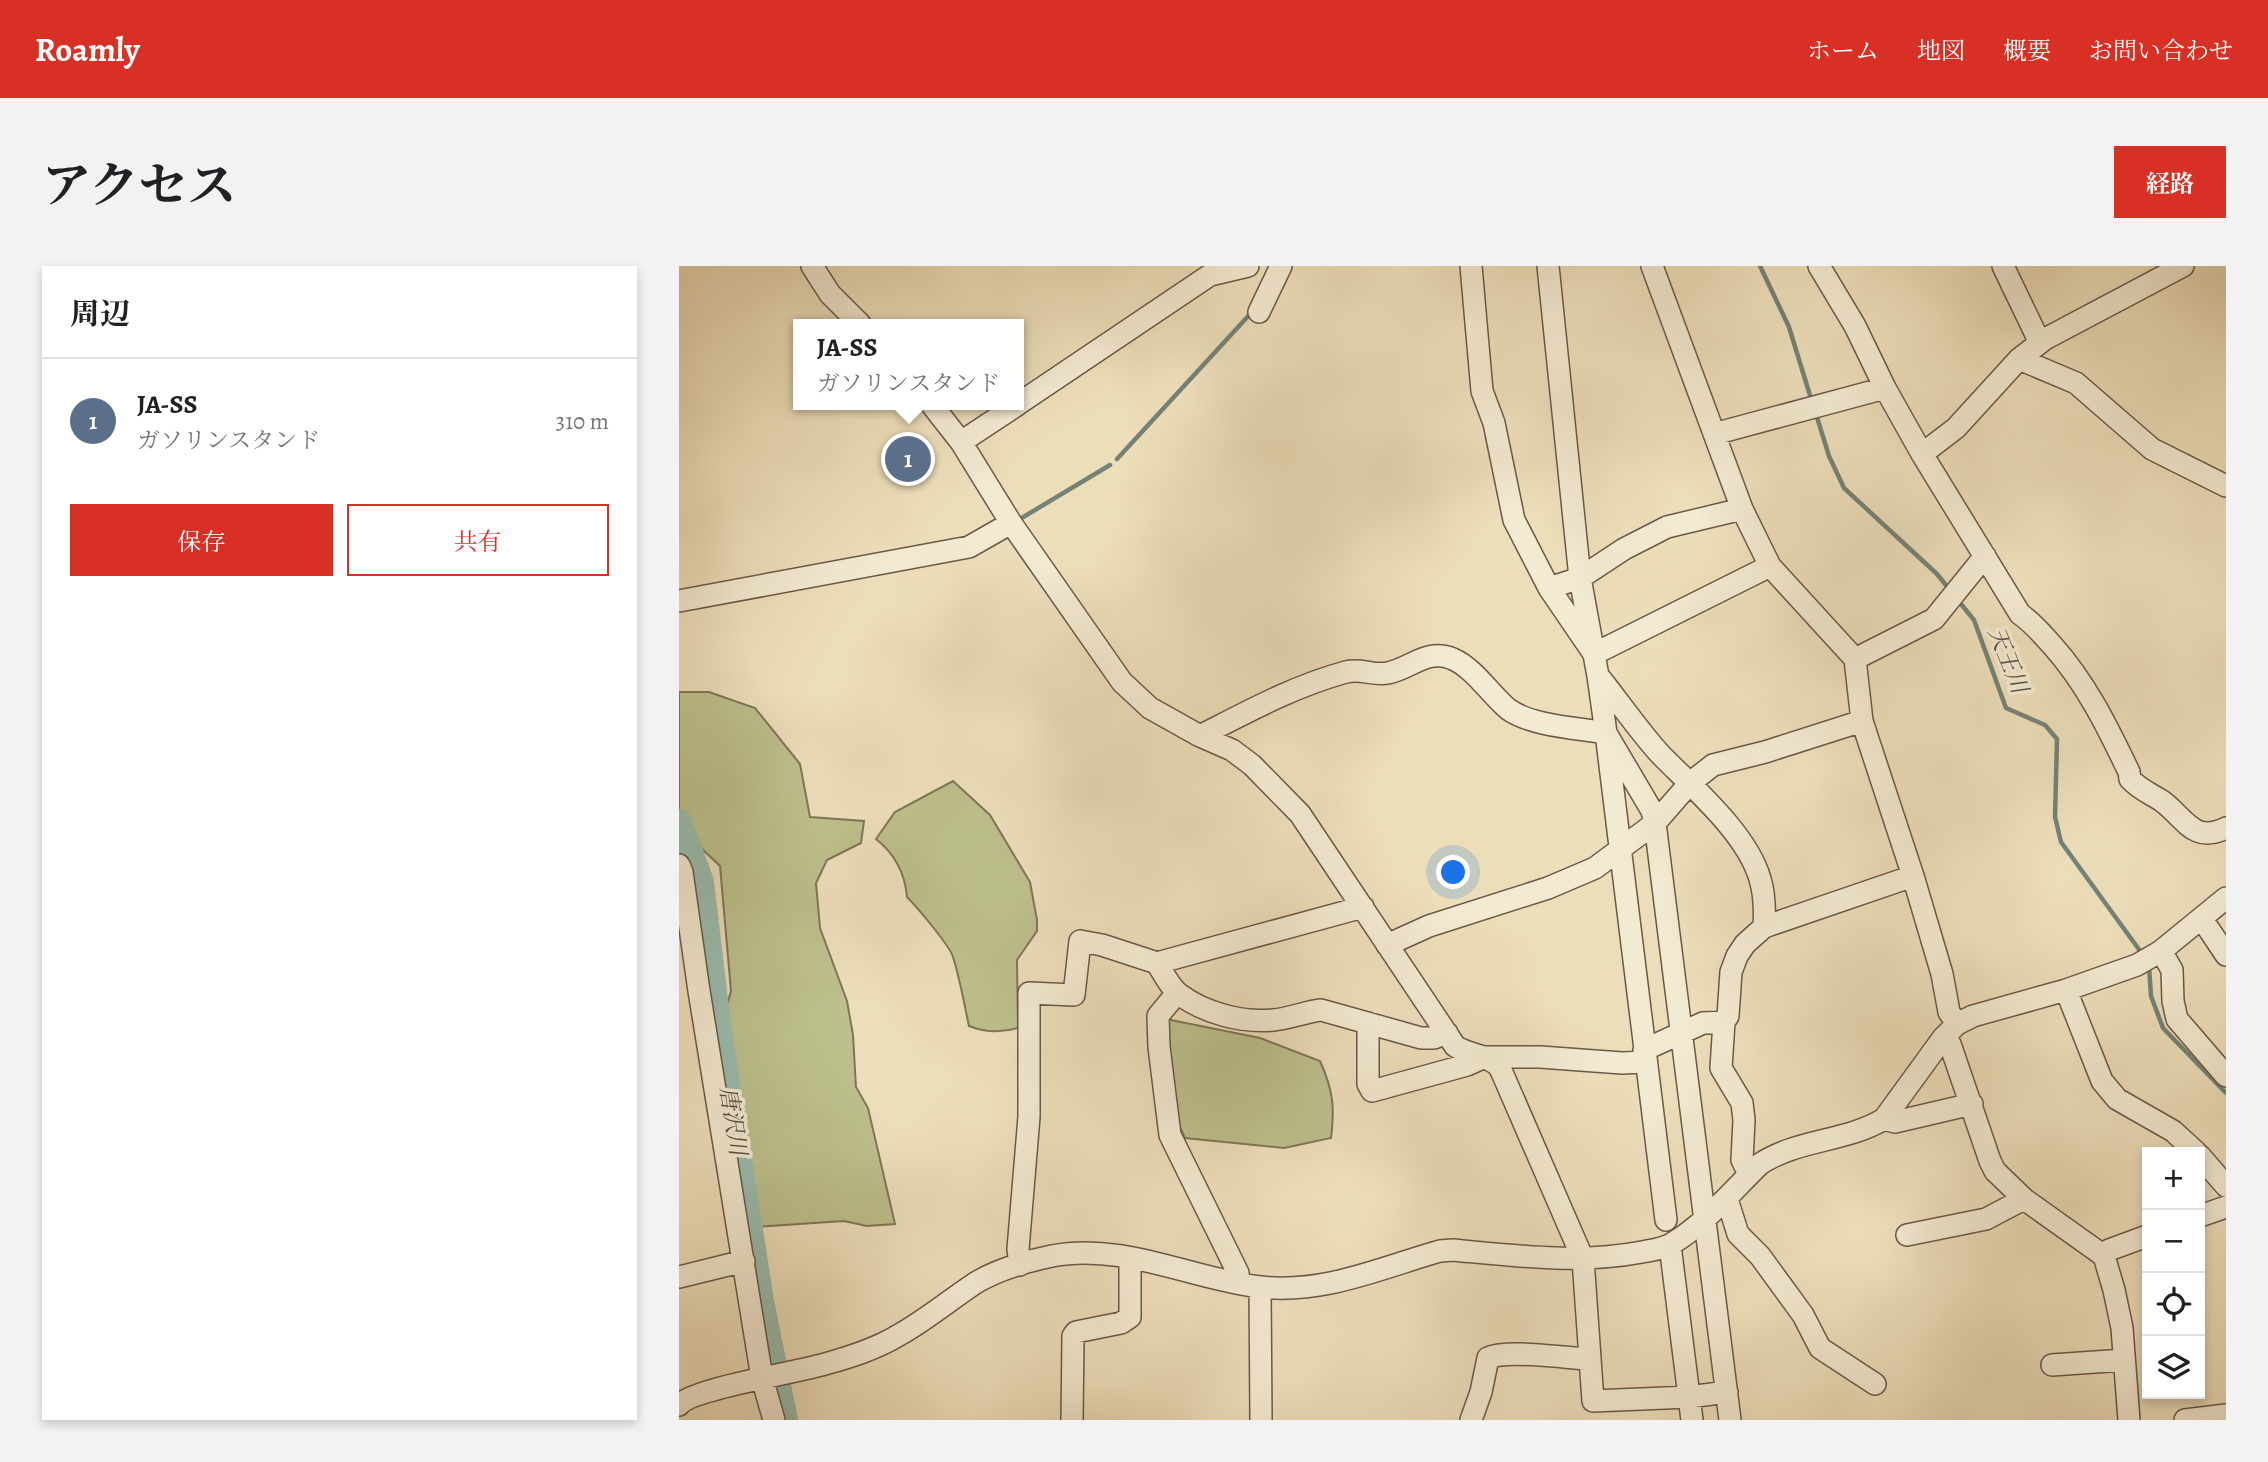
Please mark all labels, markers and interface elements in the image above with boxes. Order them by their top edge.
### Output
text: Roamly [35,27,140,72]
text: ホーム [1807,35,1879,67]
text: 地図 [1917,35,1965,67]
text: 概要 [2003,35,2051,67]
text: お問い合わせ [2089,35,2233,67]
button: 経路 [2114,146,2226,218]
text: アクセス [42,152,237,219]
text: 周辺 [70,294,130,334]
popup [793,319,1024,410]
text: JA-SS [817,330,877,365]
text: ガソリンスタンド [817,368,1000,399]
text: JA-SS [137,387,198,422]
text: 1 [89,406,97,437]
text: 310 m [556,406,609,437]
text: ガソリンスタンド [137,425,320,456]
pin: 1 [885,433,931,485]
button: 保存 [70,504,333,576]
button: 共有 [347,504,609,576]
water label: 天王川 [1981,622,2036,701]
your location [1436,855,1470,889]
water label: 唐沢川 [712,1085,754,1160]
map controls [2142,1147,2205,1399]
button: + [2142,1147,2205,1210]
button: − [2142,1210,2205,1273]
button: locate [2142,1273,2205,1336]
button: layers [2142,1336,2205,1399]

